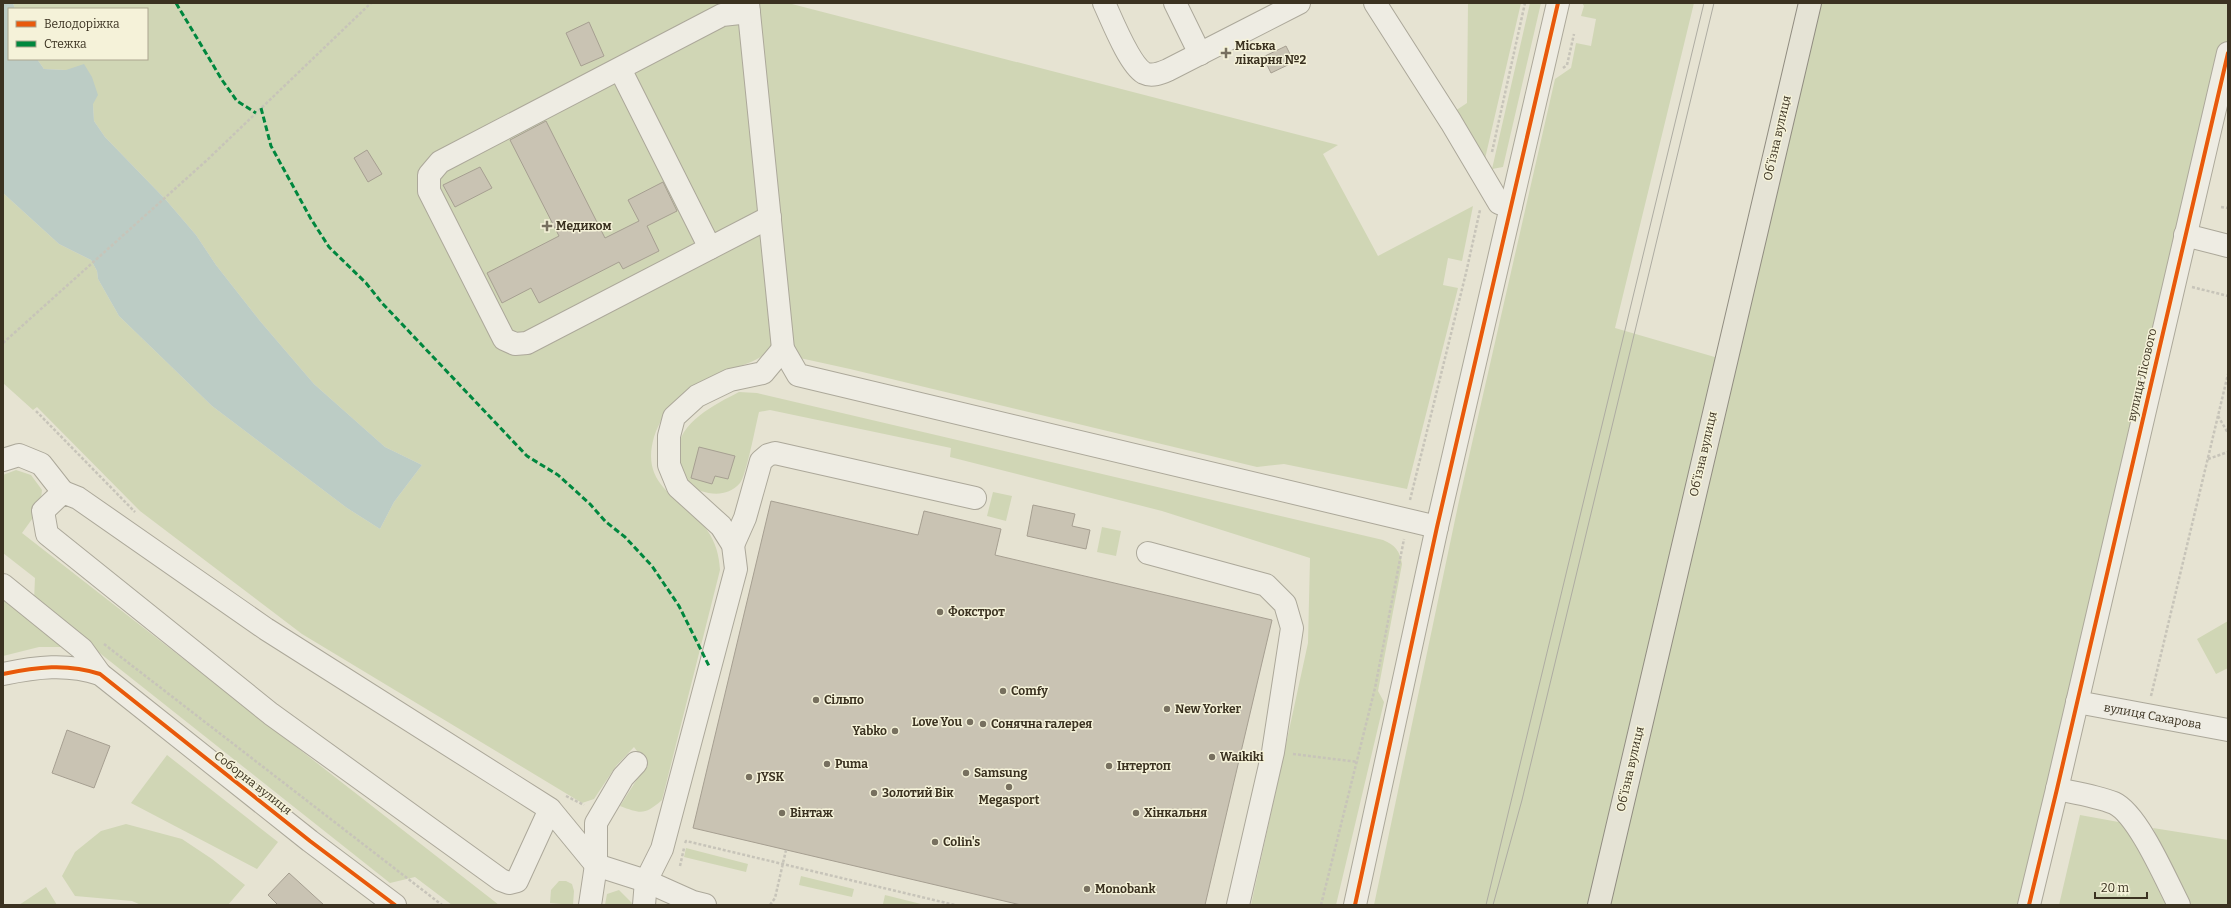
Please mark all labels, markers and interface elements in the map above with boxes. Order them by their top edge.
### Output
legend [8,8,148,60]
text: Велодоріжка [44,17,120,31]
text: Стежка [44,37,87,51]
place label: Міська лікарня №2 [1235,39,1307,67]
marker: Міська лікарня №2 [1220,47,1232,59]
street label: Обʼїзна вулиця [1760,94,1794,182]
place label: Медиком [556,219,612,233]
marker: Медиком [541,220,553,232]
street label: вулиця Лісового [2124,327,2160,423]
street label: Обʼїзна вулиця [1686,410,1720,498]
place label: Фокстрот [948,605,1005,619]
marker: Фокстрот [935,607,945,617]
place label: Comfy [1011,684,1048,698]
marker: Comfy [998,686,1008,696]
place label: Сільпо [824,693,864,707]
marker: Сільпо [811,695,821,705]
street label: вулиця Сахарова [2103,700,2203,732]
place label: New Yorker [1175,702,1242,716]
marker: New Yorker [1162,704,1172,714]
place label: Love You [912,715,962,729]
marker: Love You [965,717,975,727]
place label: Сонячна галерея [991,717,1092,731]
marker: Сонячна галерея [978,719,988,729]
place label: Yabko [853,724,887,738]
street label: Обʼїзна вулиця [1613,725,1647,813]
marker: Yabko [890,726,900,736]
street label: Соборна вулиця [211,748,295,818]
place label: Waikiki [1220,750,1264,764]
marker: Waikiki [1207,752,1217,762]
place label: Puma [835,757,868,771]
marker: Puma [822,759,832,769]
place label: Інтертоп [1117,759,1171,773]
marker: Інтертоп [1104,761,1114,771]
place label: Samsung [974,766,1027,780]
marker: Samsung [961,768,971,778]
place label: JYSK [756,770,785,784]
marker: JYSK [744,772,754,782]
marker: Megasport [1004,782,1014,792]
place label: Золотий Вік [882,786,954,800]
marker: Золотий Вік [869,788,879,798]
place label: Megasport [979,793,1040,807]
place label: Вінтаж [790,806,833,820]
place label: Хінкальня [1144,806,1207,820]
marker: Вінтаж [777,808,787,818]
marker: Хінкальня [1131,808,1141,818]
place label: Colin's [943,835,980,849]
marker: Colin's [930,837,940,847]
scale bar [2095,874,2147,900]
text: 20 m [2101,881,2130,895]
place label: Monobank [1095,882,1156,896]
marker: Monobank [1082,884,1092,894]

